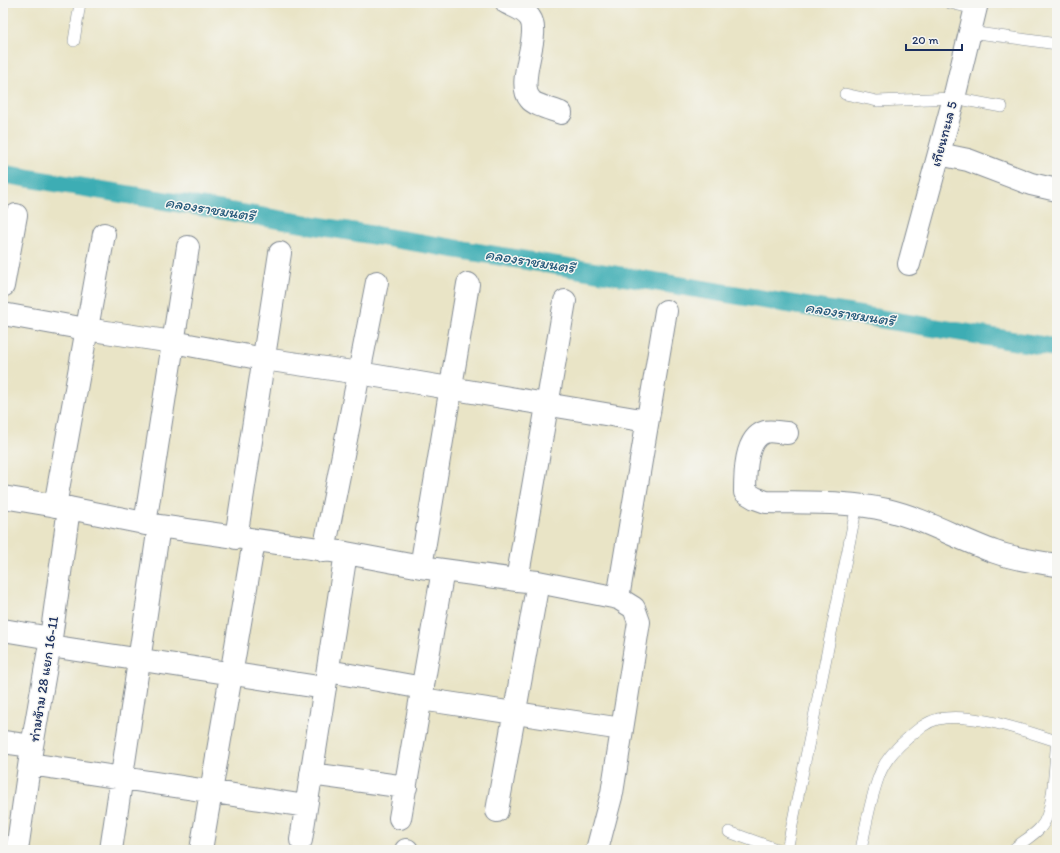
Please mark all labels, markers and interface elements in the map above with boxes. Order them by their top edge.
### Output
scale bar [906,26,962,52]
text: 20 m [912,33,939,47]
street label: เทียนทะเล 5 [927,99,961,169]
water label: คลองราชมนตรี [164,193,258,225]
water label: คลองราชมนตรี [484,245,578,277]
water label: คลองราชมนตรี [804,298,898,330]
street label: ท่ามข้าม 28 แยก 16-11 [26,615,62,743]

